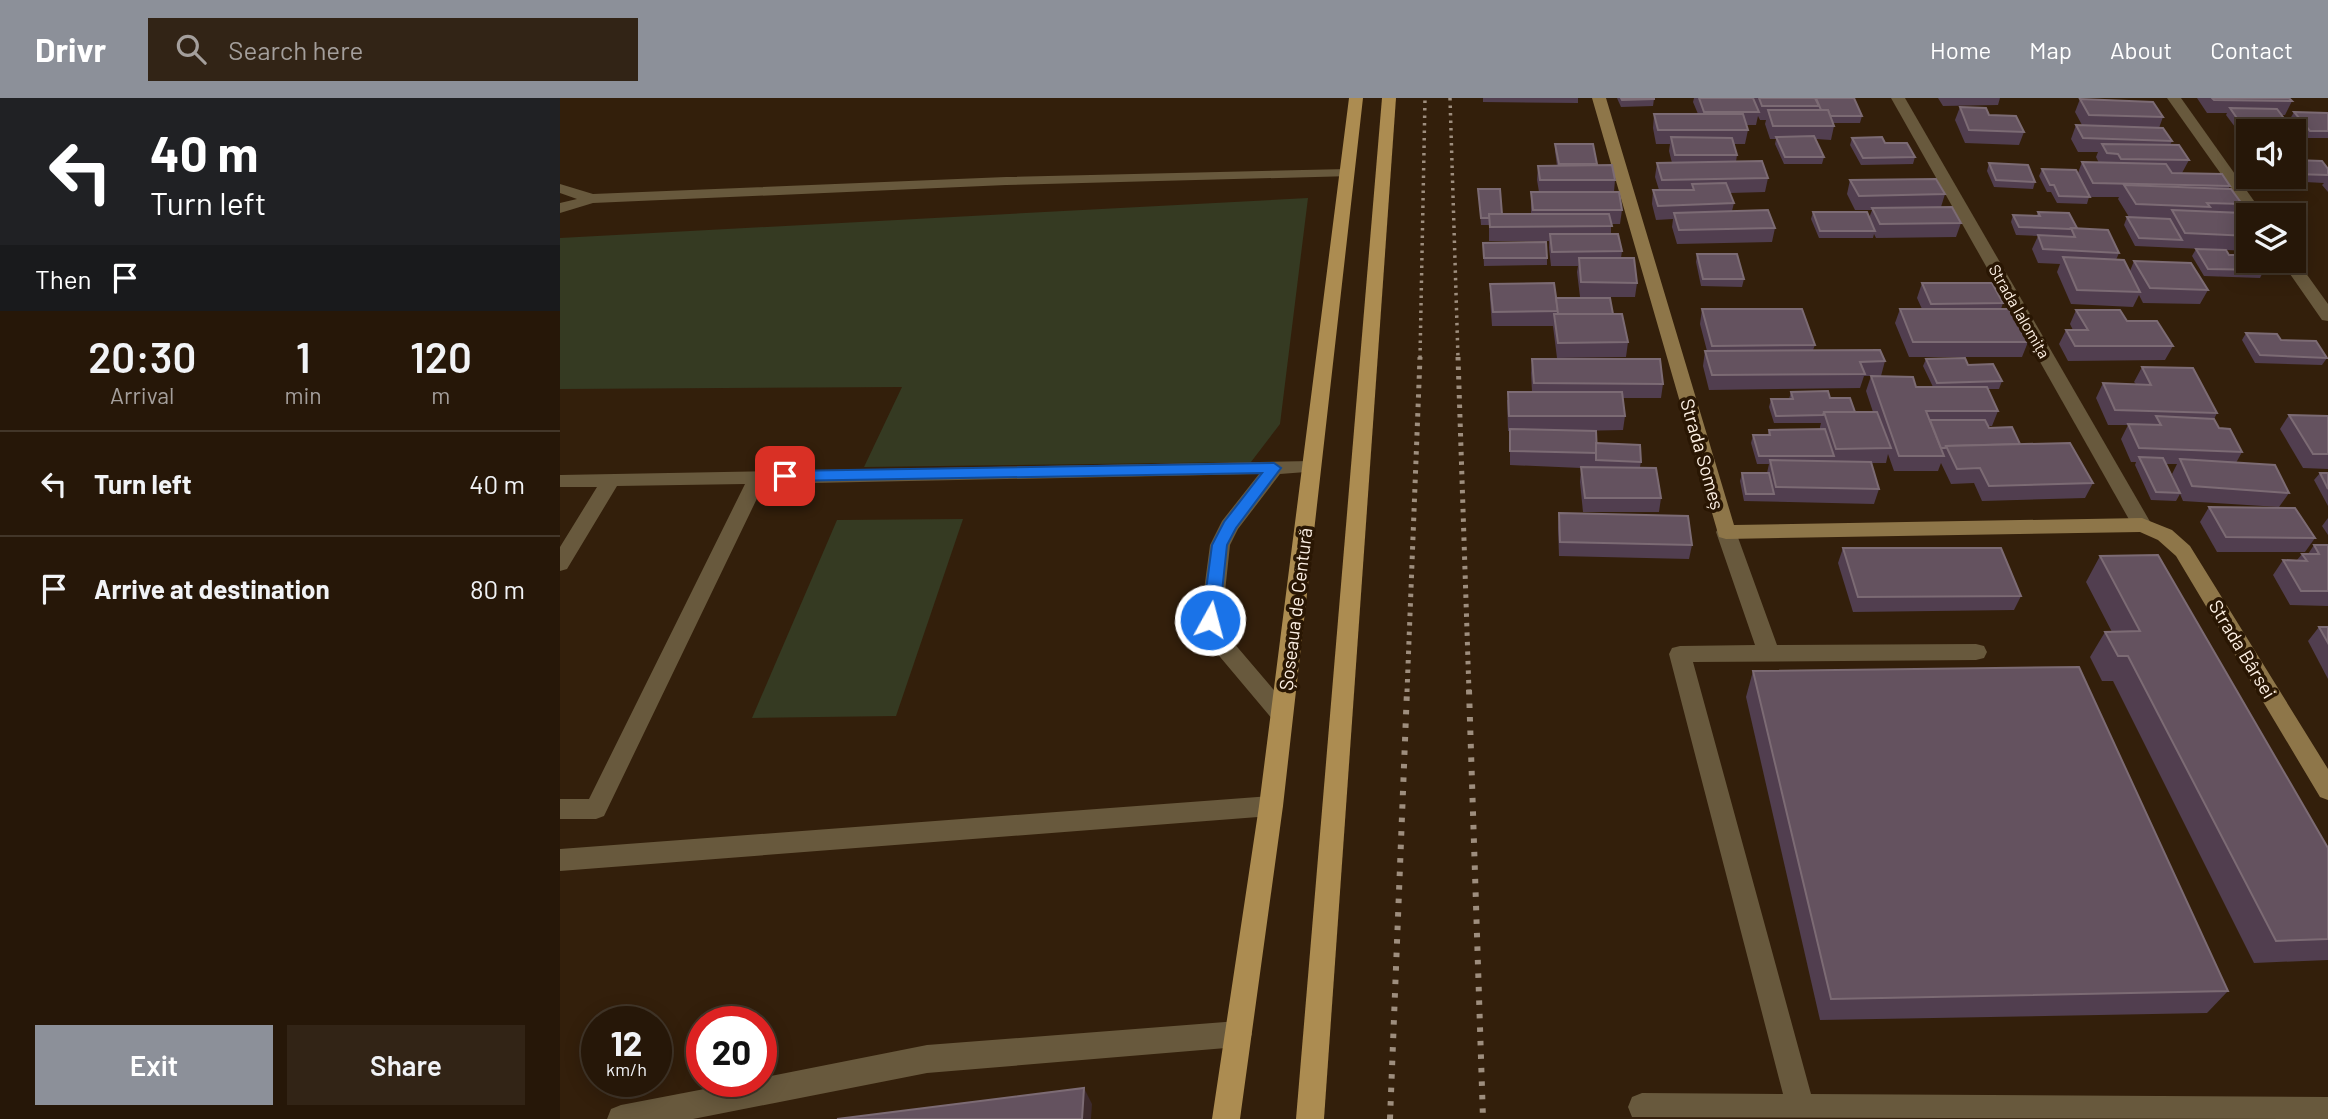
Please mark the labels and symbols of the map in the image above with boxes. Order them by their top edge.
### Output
street label: Strada Ialomița [1985,261,2055,361]
street label: Strada Someș [1676,396,1730,512]
pin [755,446,815,506]
street label: Șoseaua de Centură [1274,526,1316,692]
position arrow [1173,583,1247,657]
street label: Strada Bârsei [2205,596,2281,702]
speed limit sign: 20 [686,1006,777,1097]

